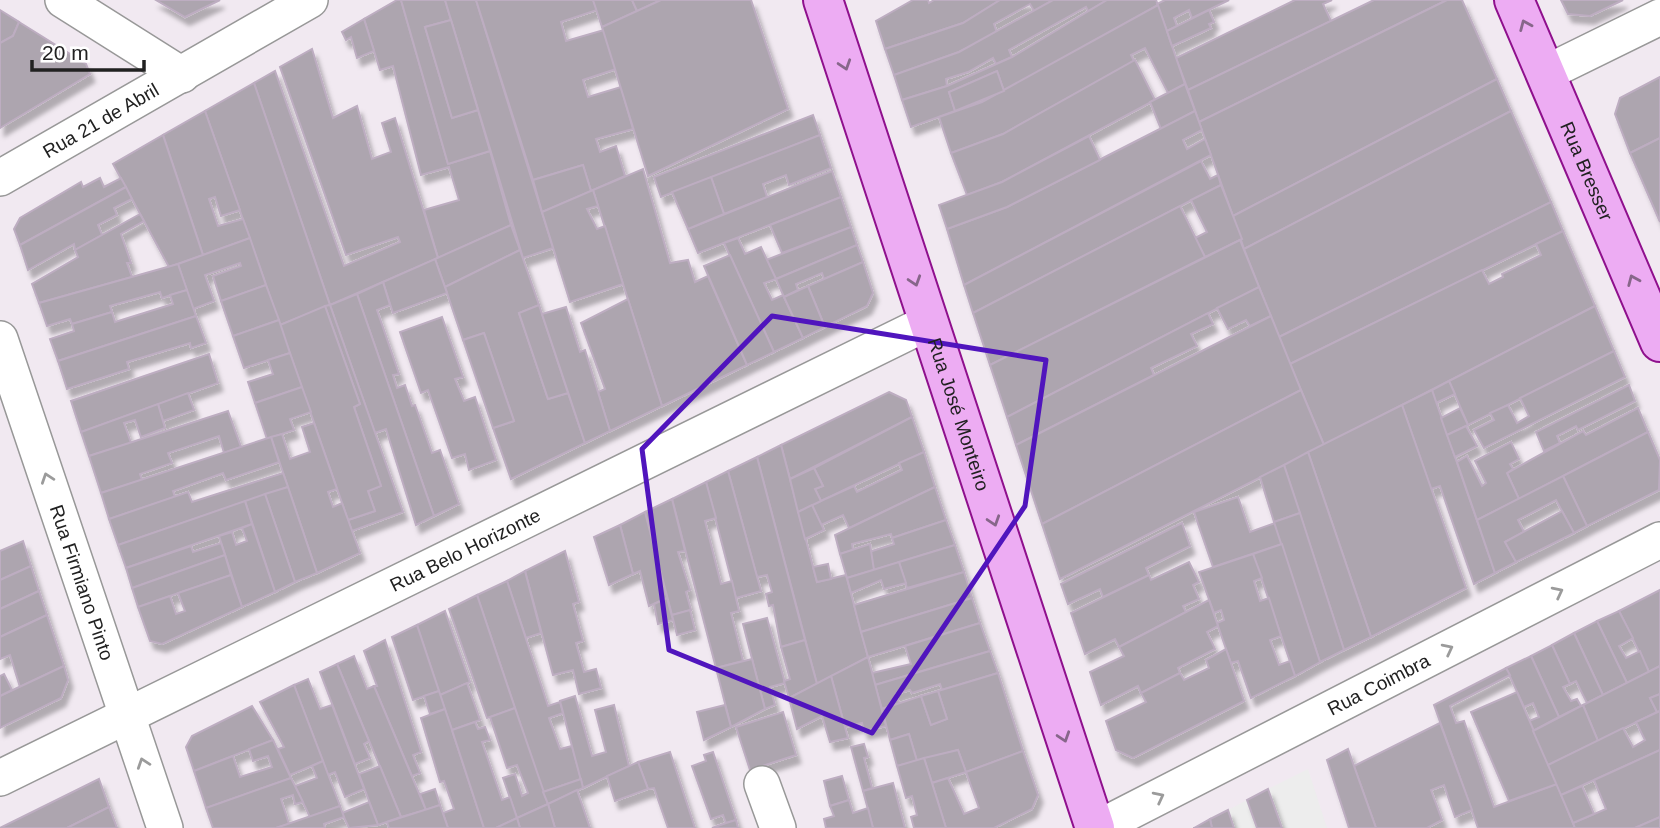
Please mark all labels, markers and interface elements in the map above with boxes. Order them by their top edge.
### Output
one-way arrow [1519,20,1533,32]
scale bar [32,28,144,72]
text: 20 m [42,41,89,64]
one-way arrow [836,59,851,71]
street label: Rua 21 de Abril [39,79,162,162]
street label: Rua Bresser [1557,118,1618,224]
one-way arrow [907,274,921,287]
one-way arrow [1628,274,1642,286]
street label: Rua José Monteiro [924,335,994,493]
one-way arrow [41,472,55,485]
street label: Rua Firmiano Pinto [46,502,118,663]
street label: Rua Belo Horizonte [386,504,544,596]
one-way arrow [985,514,1000,526]
one-way arrow [1551,587,1563,601]
one-way arrow [1441,643,1454,657]
street label: Rua Coimbra [1324,649,1433,719]
one-way arrow [1056,730,1070,743]
one-way arrow [137,758,151,770]
one-way arrow [1152,792,1164,806]

